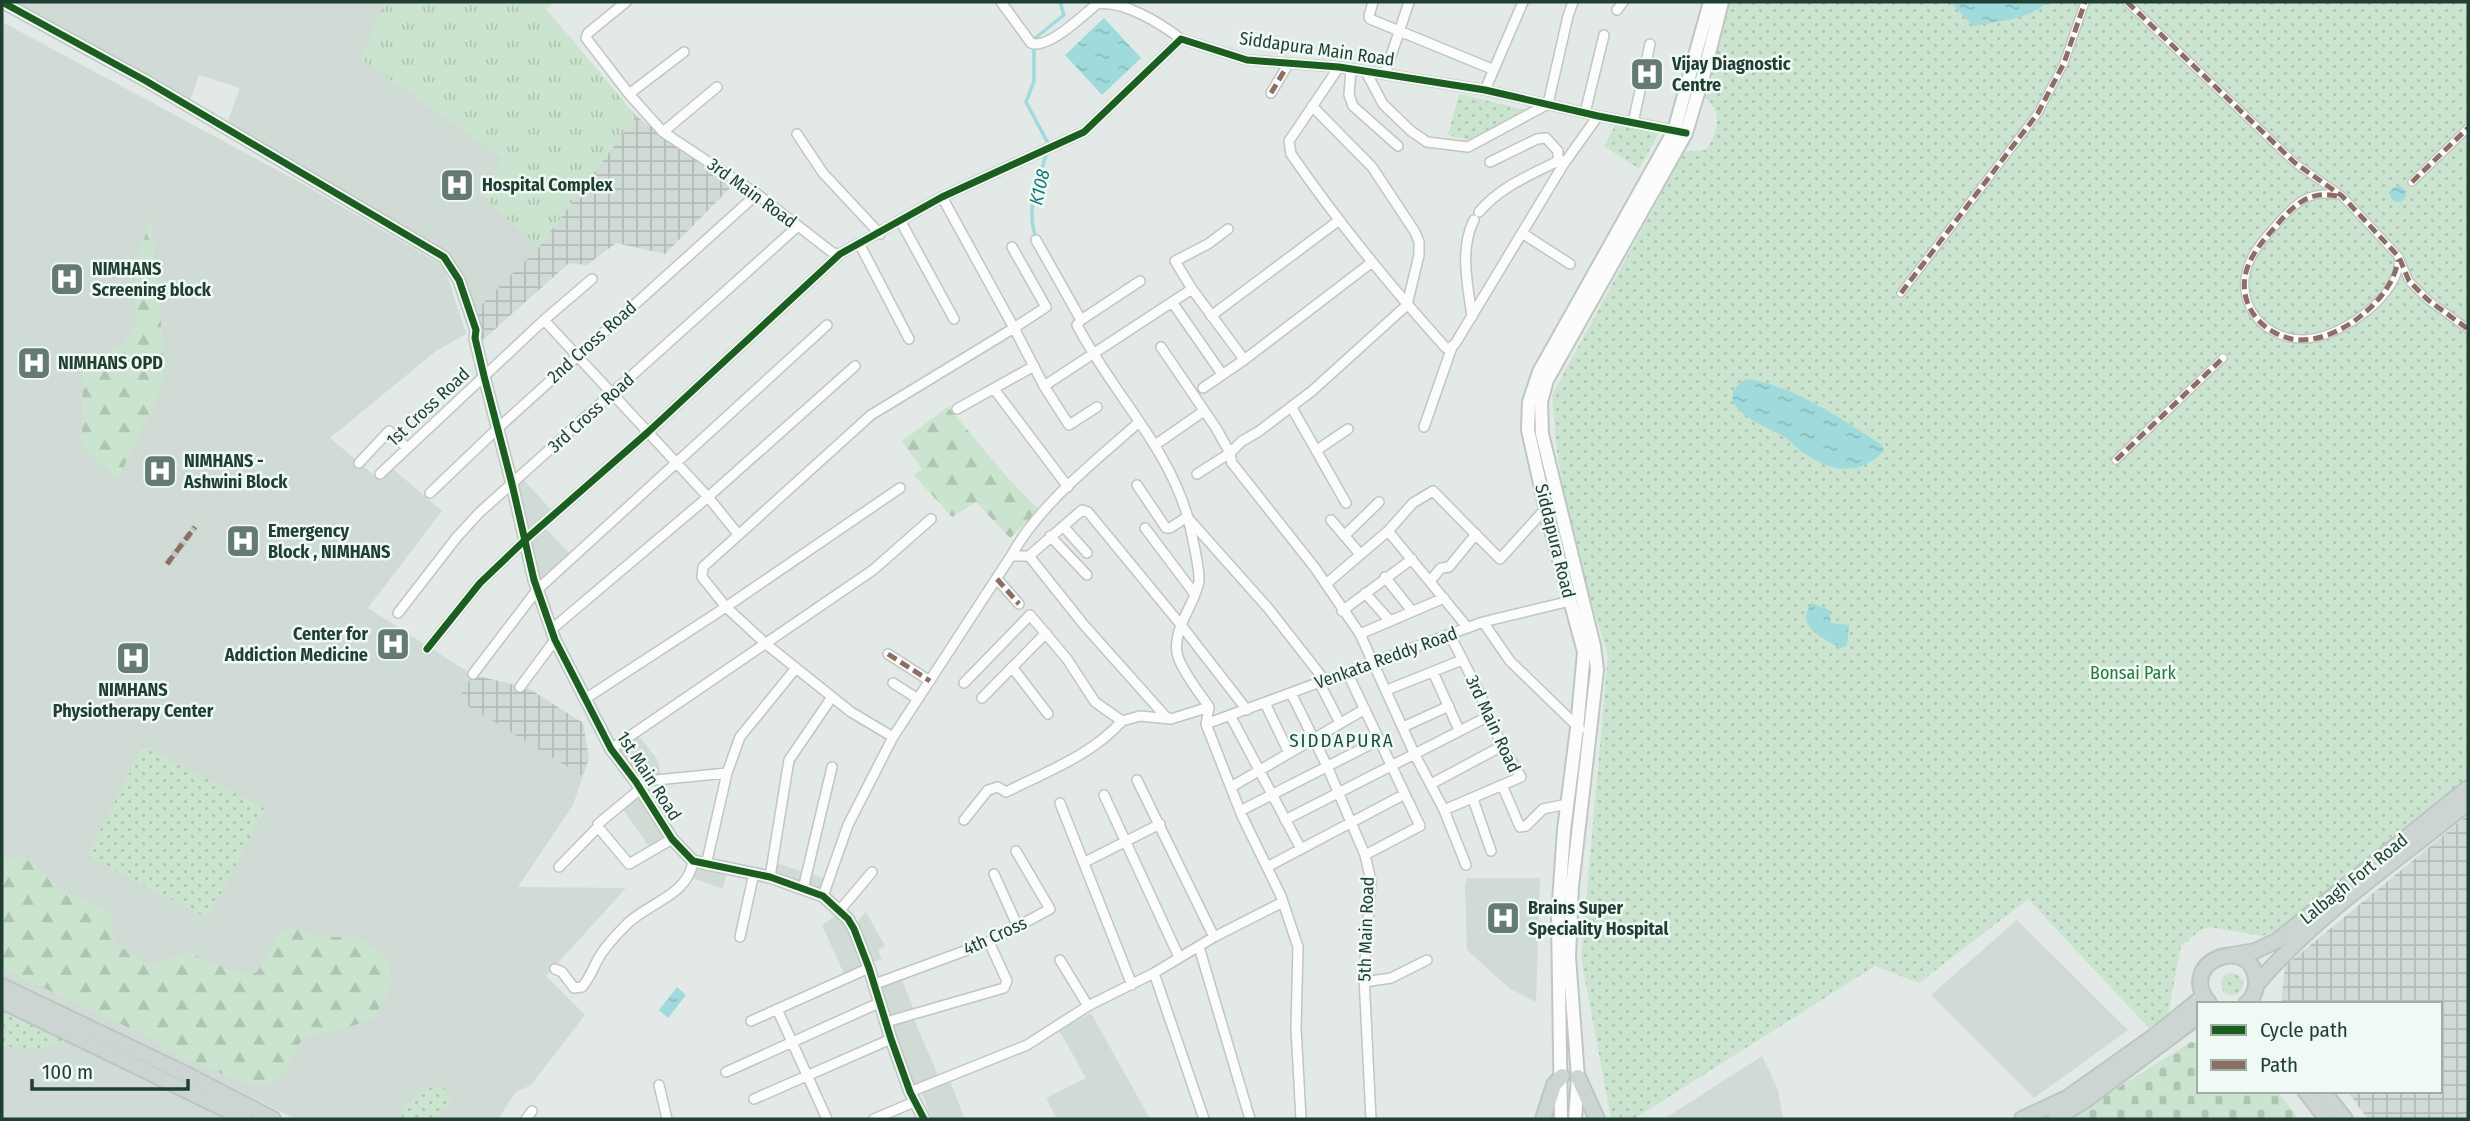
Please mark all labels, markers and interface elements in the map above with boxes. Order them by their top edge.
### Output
street label: Siddapura Main Road [1238,27,1396,71]
place label: Vijay Diagnostic Centre [1671,53,1791,96]
hospital icon: Vijay Diagnostic Centre [1628,55,1666,93]
street label: 3rd Main Road [703,153,801,233]
hospital icon: Hospital Complex [438,166,476,204]
water label: K108 [1024,166,1055,207]
place label: Hospital Complex [482,174,613,196]
place label: NIMHANS Screening block [92,258,212,301]
hospital icon: NIMHANS Screening block [48,260,86,298]
street label: 2nd Cross Road [543,296,641,388]
hospital icon: NIMHANS OPD [15,344,53,382]
place label: NIMHANS OPD [58,352,163,374]
street label: 1st Cross Road [382,363,474,451]
street label: 3rd Cross Road [543,368,639,458]
place label: NIMHANS - Ashwini Block [183,450,288,493]
hospital icon: NIMHANS - Ashwini Block [141,452,179,490]
street label: Siddapura Road [1530,482,1580,600]
place label: Emergency Block , NIMHANS [268,520,390,563]
hospital icon: Emergency Block , NIMHANS [224,522,262,560]
street label: Venkata Reddy Road [1312,622,1460,694]
place label: Center for Addiction Medicine [224,623,368,666]
hospital icon: Center for Addiction Medicine [374,625,412,663]
hospital icon: NIMHANS Physiotherapy Center [114,639,152,677]
park label: Bonsai Park [2090,662,2177,684]
street label: 3rd Main Road [1461,672,1525,776]
place label: NIMHANS Physiotherapy Center [53,679,214,722]
street label: 1st Main Road [612,727,686,825]
district label: SIDDAPURA [1289,729,1395,752]
street label: Lalbagh Fort Road [2296,829,2412,929]
street label: 5th Main Road [1353,876,1379,982]
place label: Brains Super Speciality Hospital [1528,897,1668,940]
hospital icon: Brains Super Speciality Hospital [1484,899,1522,937]
street label: 4th Cross [960,912,1031,960]
legend [2197,1002,2442,1093]
text: Cycle path [2260,1017,2348,1043]
scale bar [32,1048,187,1092]
text: Path [2260,1052,2298,1078]
text: 100 m [42,1059,93,1085]

